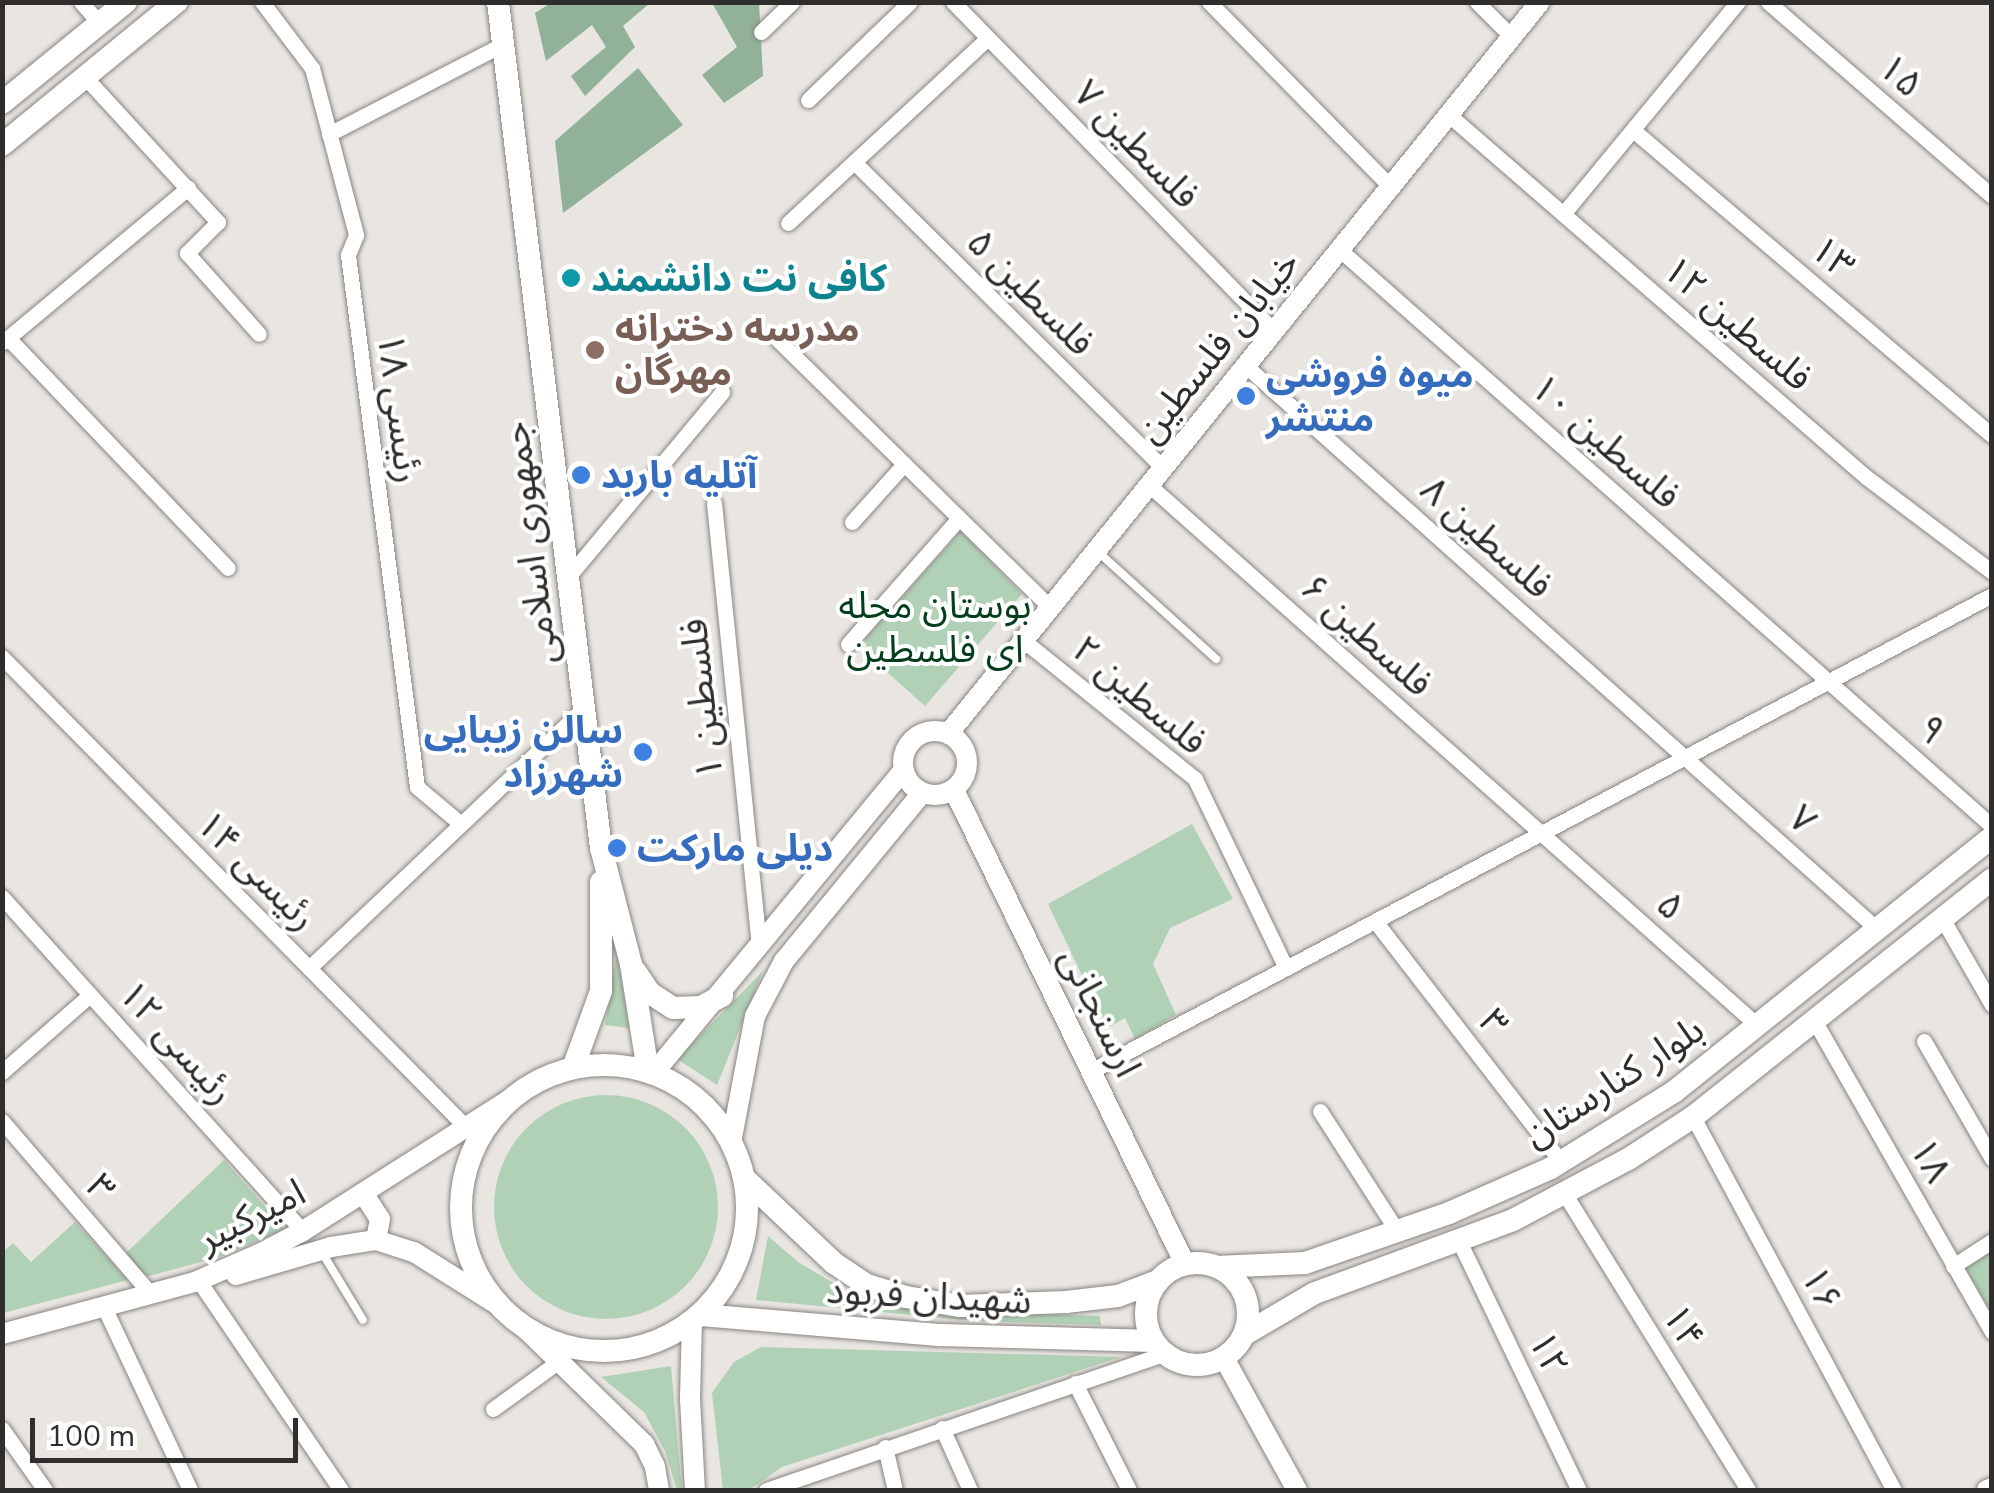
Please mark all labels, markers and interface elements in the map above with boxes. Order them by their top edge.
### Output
street label: ۱۵ [1870,44,1932,106]
street label: فلسطین ۷ [1065,70,1209,218]
street label: فلسطین ۵ [958,219,1104,365]
street label: ۱۳ [1802,226,1864,288]
street label: خیابان فلسطین [1126,241,1308,451]
street label: فلسطین ۱۲ [1654,246,1822,400]
place label: کافی نت دانشمند [591,255,887,301]
marker: کافی نت دانشمند [560,267,582,289]
place label: مدرسه دخترانه مهرگان [615,305,860,394]
street label: رئیسی ۱۸ [368,330,432,486]
marker: مدرسه دخترانه مهرگان [584,339,606,361]
place label: میوه فروشی منتشر [1266,351,1474,440]
street label: فلسطین ۱۰ [1522,364,1690,518]
marker: میوه فروشی منتشر [1235,385,1257,407]
street label: جمهوری اسلامی [492,419,566,667]
place label: آتلیه باربد [601,452,757,498]
marker: آتلیه باربد [570,464,592,486]
street label: فلسطین ۸ [1412,466,1562,608]
street label: فلسطین ۶ [1292,564,1442,706]
park label: بوستان محله ای فلسطین [838,582,1032,672]
street label: فلسطین ۱ [670,616,732,782]
street label: فلسطین ۲ [1064,626,1216,764]
street label: ۹ [1909,705,1955,753]
place label: سالن زیبایی شهرزاد [424,707,623,796]
marker: سالن زیبایی شهرزاد [632,741,654,763]
street label: ۷ [1780,795,1826,843]
street label: رئیسی ۱۴ [188,801,326,939]
place label: دیلی مارکت [637,825,833,871]
marker: دیلی مارکت [606,837,628,859]
street label: ۵ [1648,881,1694,929]
street label: ارسنجانی [1050,940,1152,1084]
street label: رئیسی ۱۲ [110,971,244,1113]
street label: ۳ [1469,999,1519,1045]
street label: بلوار کنارستان [1514,1006,1712,1156]
street label: ۱۸ [1900,1130,1962,1190]
street label: ۳ [77,1164,125,1210]
street label: امیرکبیر [190,1169,312,1261]
street label: ۱۶ [1792,1258,1852,1318]
street label: شهيدان فربود [825,1267,1033,1323]
street label: ۱۴ [1653,1295,1715,1357]
street label: ۱۲ [1519,1323,1579,1383]
scale bar [35,1398,302,1460]
text: 100 m [47,1416,135,1454]

